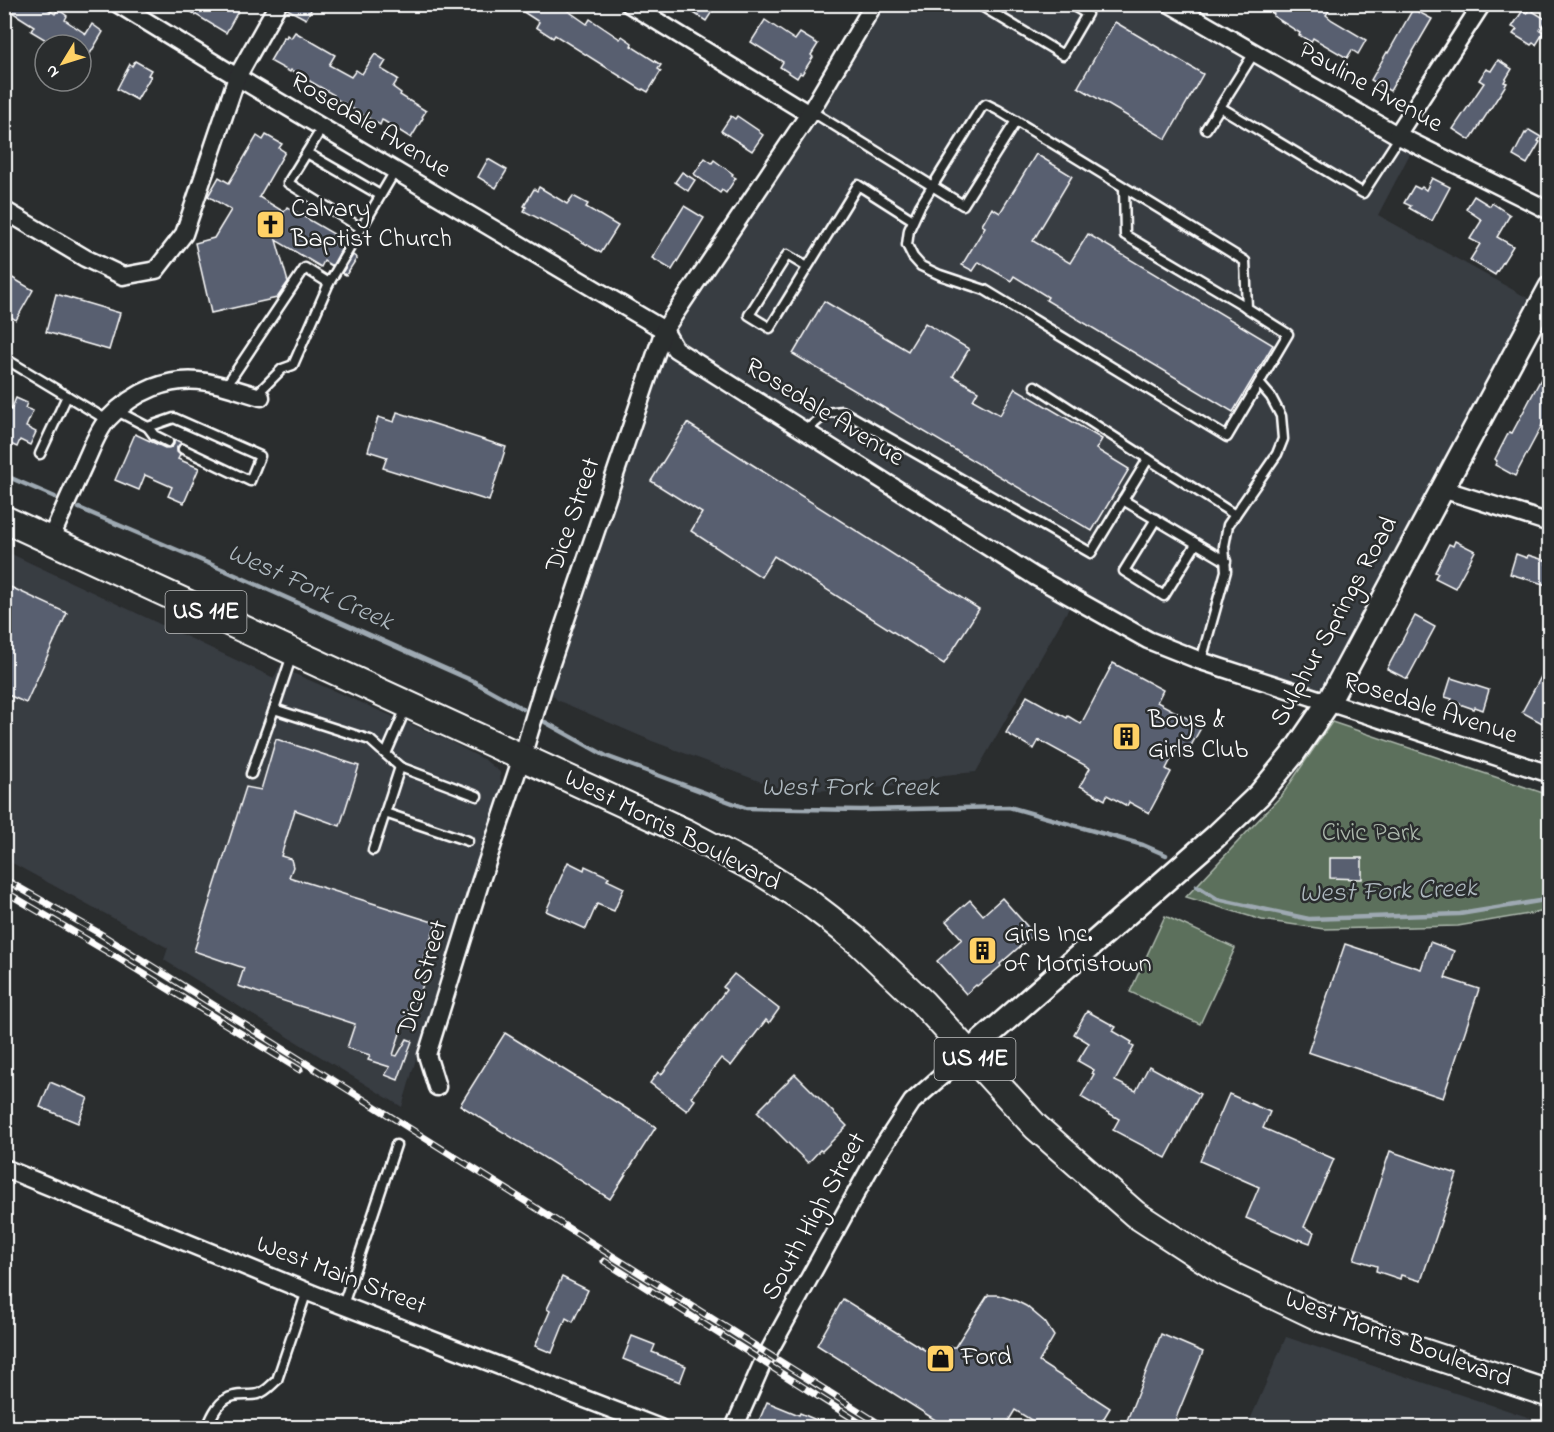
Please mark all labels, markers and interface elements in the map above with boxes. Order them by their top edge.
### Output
north arrow [33,33,93,93]
street label: Pauline Avenue [1291,33,1450,144]
text: N [40,59,66,83]
street label: Rosedale Avenue [282,63,458,189]
place label: Calvary Baptist Church [290,191,452,259]
church icon: Calvary Baptist Church [254,209,286,241]
street label: Rosedale Avenue [737,349,911,477]
street label: Dice Street [536,452,611,578]
street label: Sulphur Springs Road [1261,510,1409,734]
water label: West Fork Creek [221,534,400,642]
road number: US 11E [166,591,246,633]
street label: Rosedale Avenue [1338,663,1523,755]
place label: Boys & Girls Club [1147,702,1249,770]
building icon: Boys & Girls Club [1111,720,1143,752]
street label: West Morris Boulevard [557,760,787,902]
water label: West Fork Creek [761,769,940,808]
park label: Civic Park [1322,815,1421,853]
water label: West Fork Creek [1298,869,1479,915]
street label: Dice Street [388,915,460,1041]
place label: Girls Inc. of Morristown [1004,916,1152,984]
building icon: Girls Inc. of Morristown [967,934,999,966]
road number: US 11E [934,1038,1016,1080]
street label: South High Street [753,1126,877,1308]
street label: West Main Street [250,1226,432,1326]
street label: West Morris Boulevard [1279,1281,1517,1399]
place label: Ford [960,1339,1012,1377]
shop icon: Ford [924,1342,956,1374]

